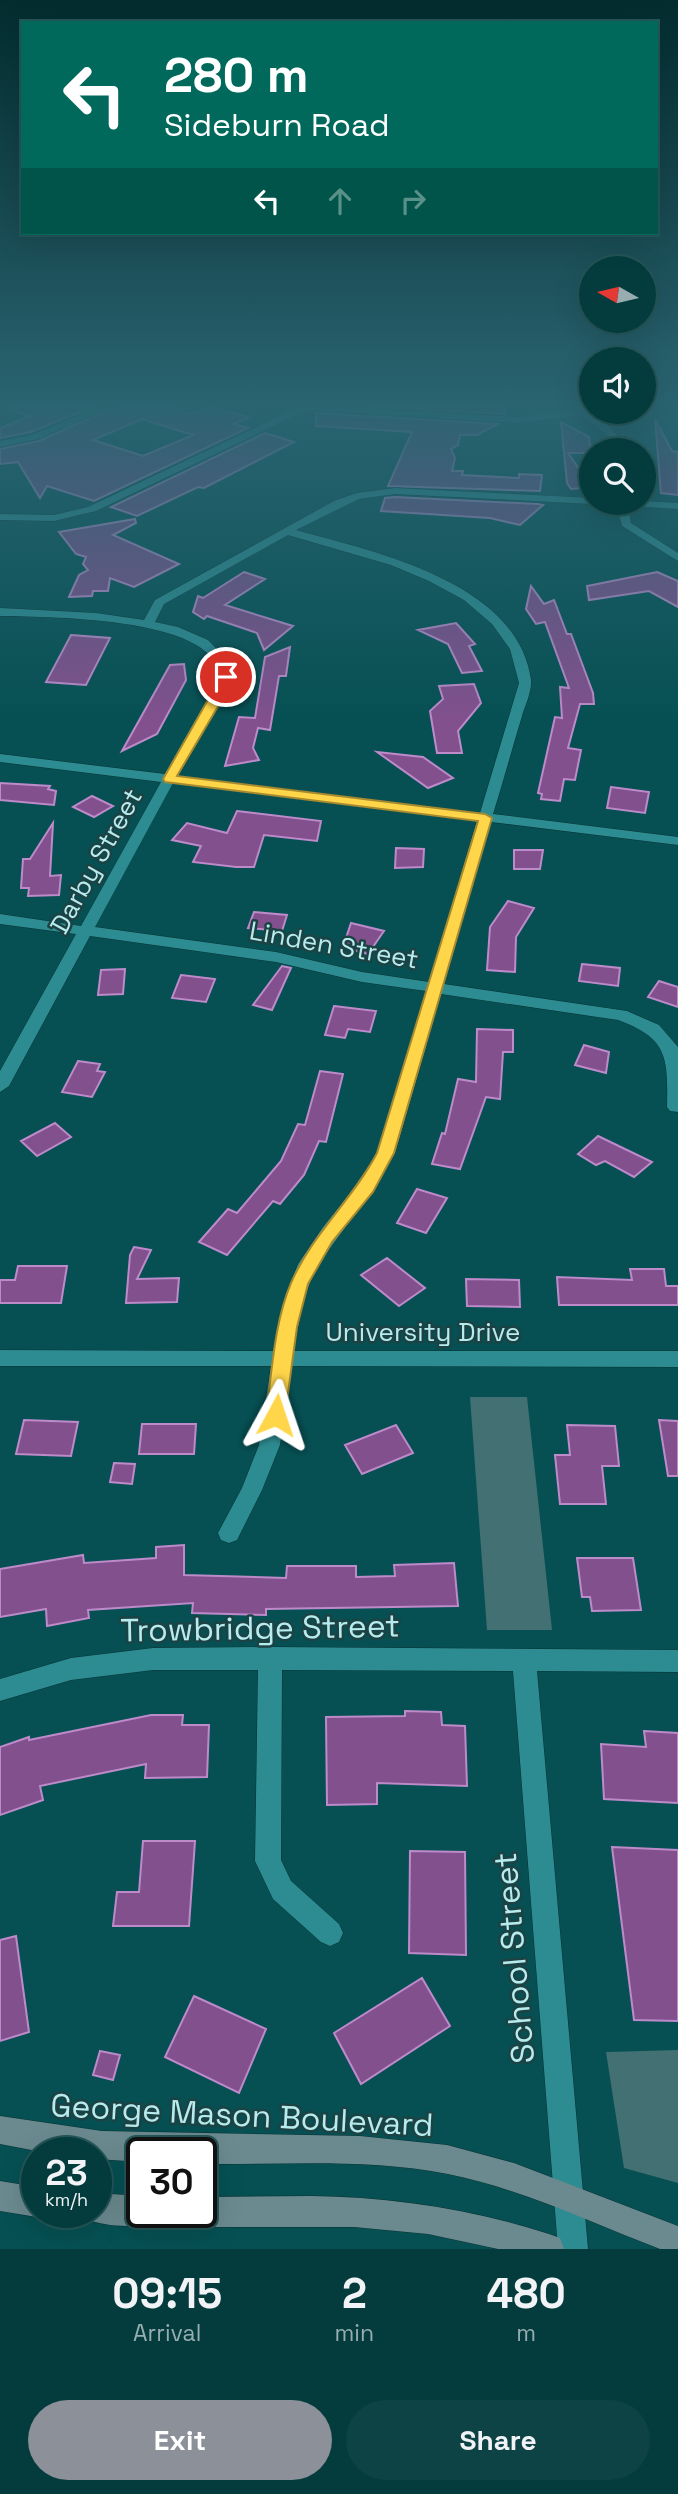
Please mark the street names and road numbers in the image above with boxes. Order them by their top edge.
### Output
street label: Darby Street [42,782,150,940]
street label: Linden Street [247,913,421,977]
street label: University Drive [326,1315,520,1349]
street label: Trowbridge Street [120,1606,400,1650]
street label: School Street [485,1851,543,2065]
street label: George Mason Boulevard [50,2085,434,2145]

